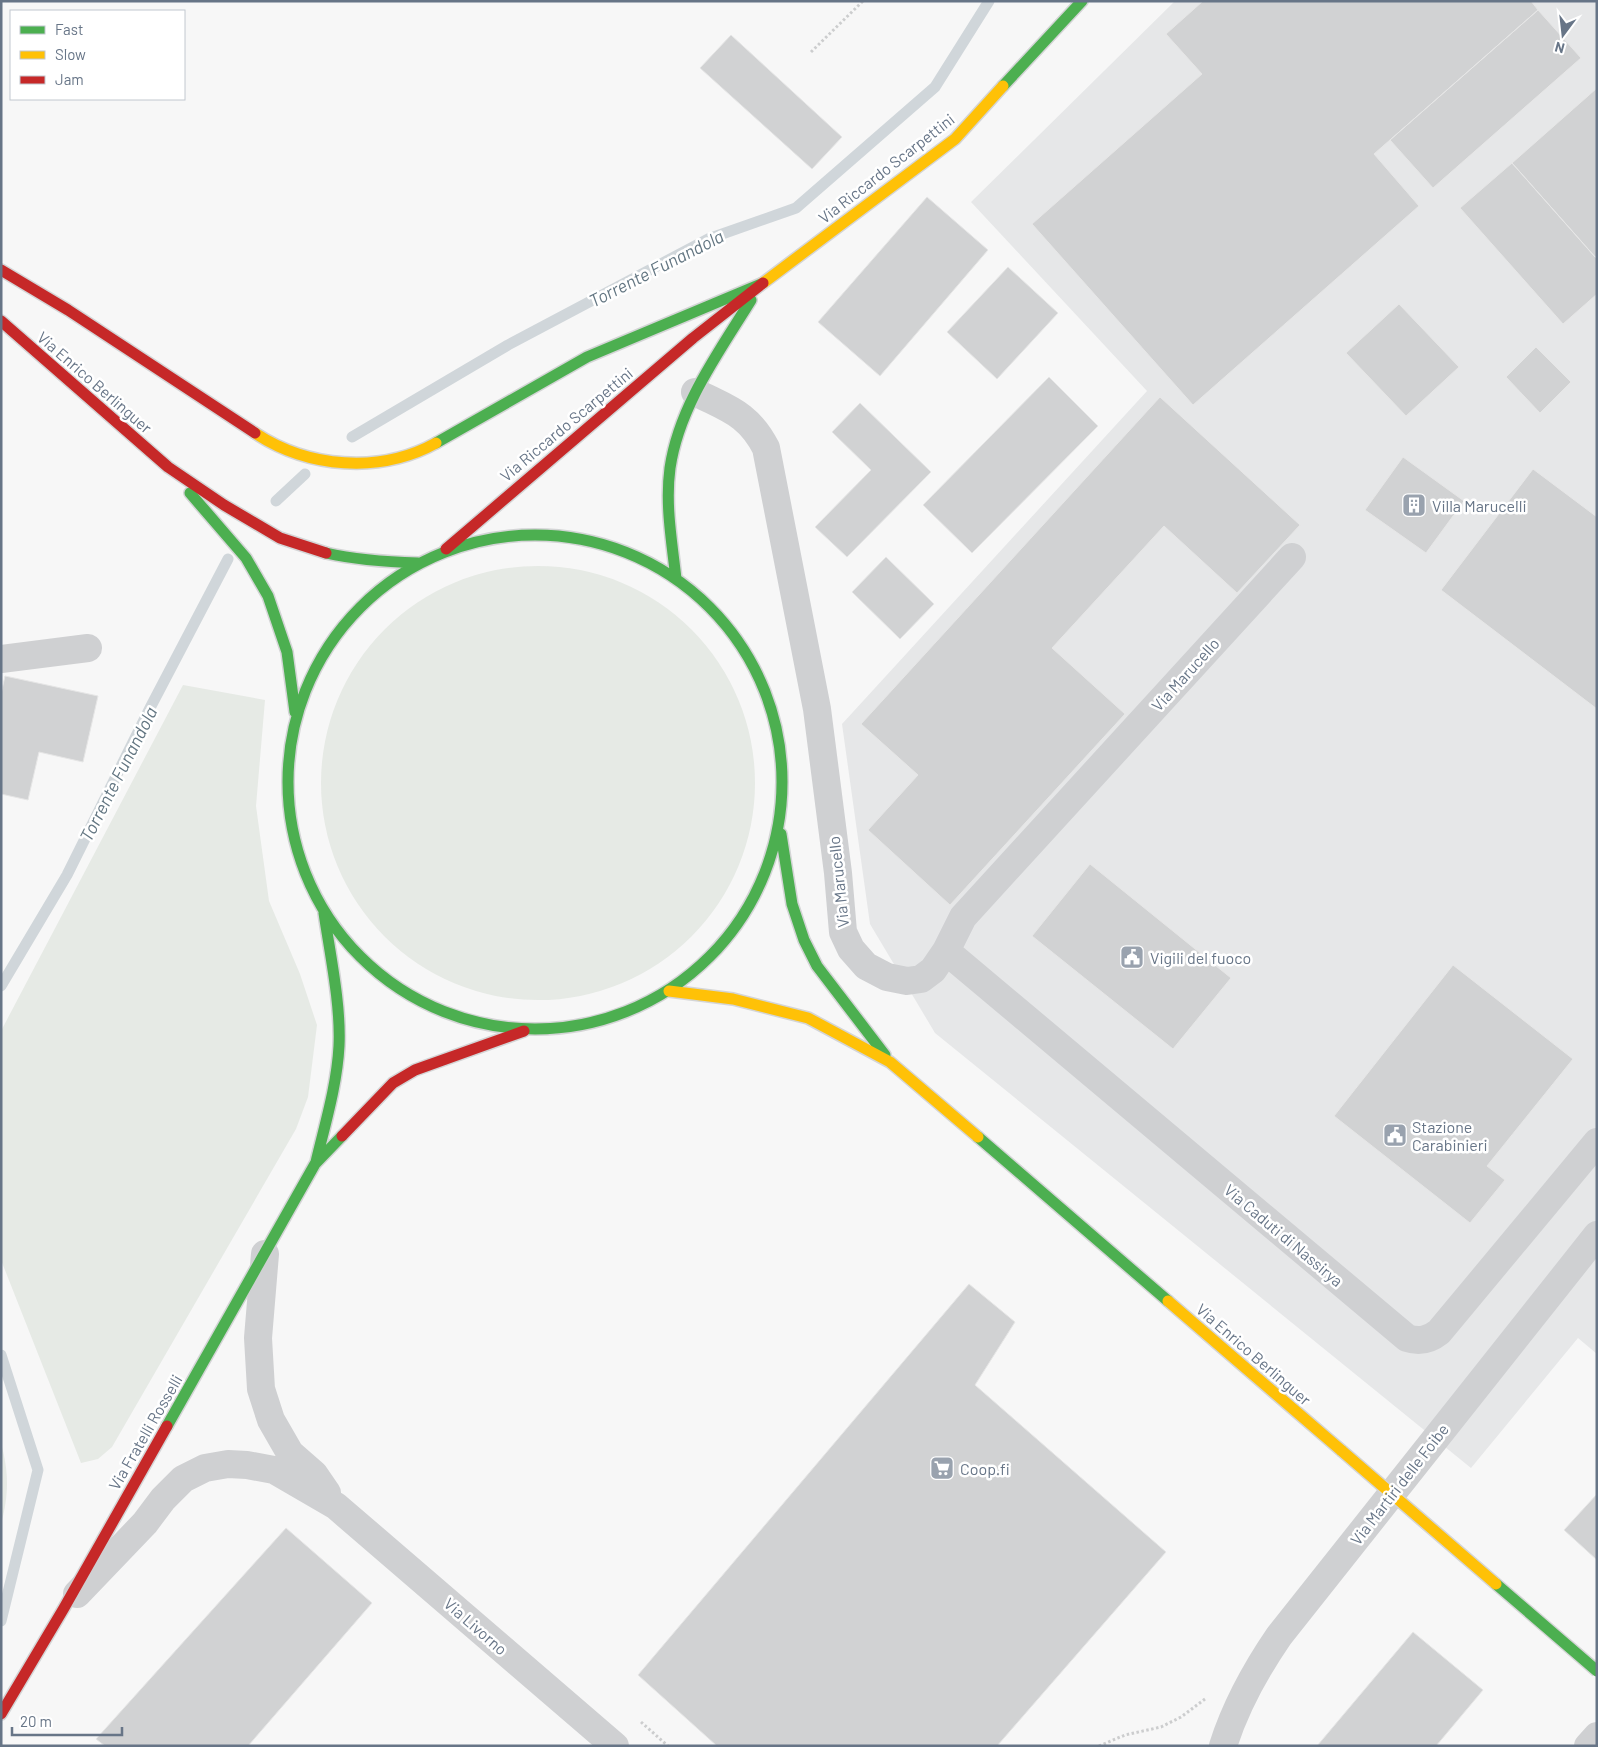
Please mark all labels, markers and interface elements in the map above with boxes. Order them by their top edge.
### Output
legend [10,10,185,100]
north arrow [1538,10,1588,60]
text: Fast [55,20,83,38]
text: N [1553,39,1566,57]
text: Slow [55,45,86,63]
text: Jam [55,70,84,88]
street label: Via Riccardo Scarpettini [814,109,958,227]
water label: Torrente Funandola [585,225,727,311]
street label: Via Enrico Berlinguer [34,327,156,437]
street label: Via Riccardo Scarpettini [496,363,636,485]
building icon: Villa Marucelli [1401,492,1427,518]
place label: Villa Marucelli [1432,496,1527,515]
street label: Via Marucello [1147,634,1223,714]
water label: Torrente Funandola [75,703,161,845]
street label: Via Marucello [824,835,852,929]
public building icon: Vigili del fuoco [1119,944,1145,970]
place label: Vigili del fuoco [1150,948,1251,967]
place label: Stazione Carabinieri [1412,1117,1488,1154]
public building icon: Stazione Carabinieri [1382,1122,1408,1148]
street label: Via Caduti di Nassirya [1221,1180,1347,1290]
street label: Via Enrico Berlinguer [1193,1299,1315,1409]
street label: Via Fratelli Rosselli [104,1371,186,1493]
street label: Via Martiri delle Foibe [1346,1420,1452,1548]
supermarket icon: Coop.fi [929,1455,955,1481]
place label: Coop.fi [960,1459,1010,1478]
street label: Via Livorno [441,1594,511,1658]
scale bar [12,1704,122,1736]
text: 20 m [20,1712,52,1730]

